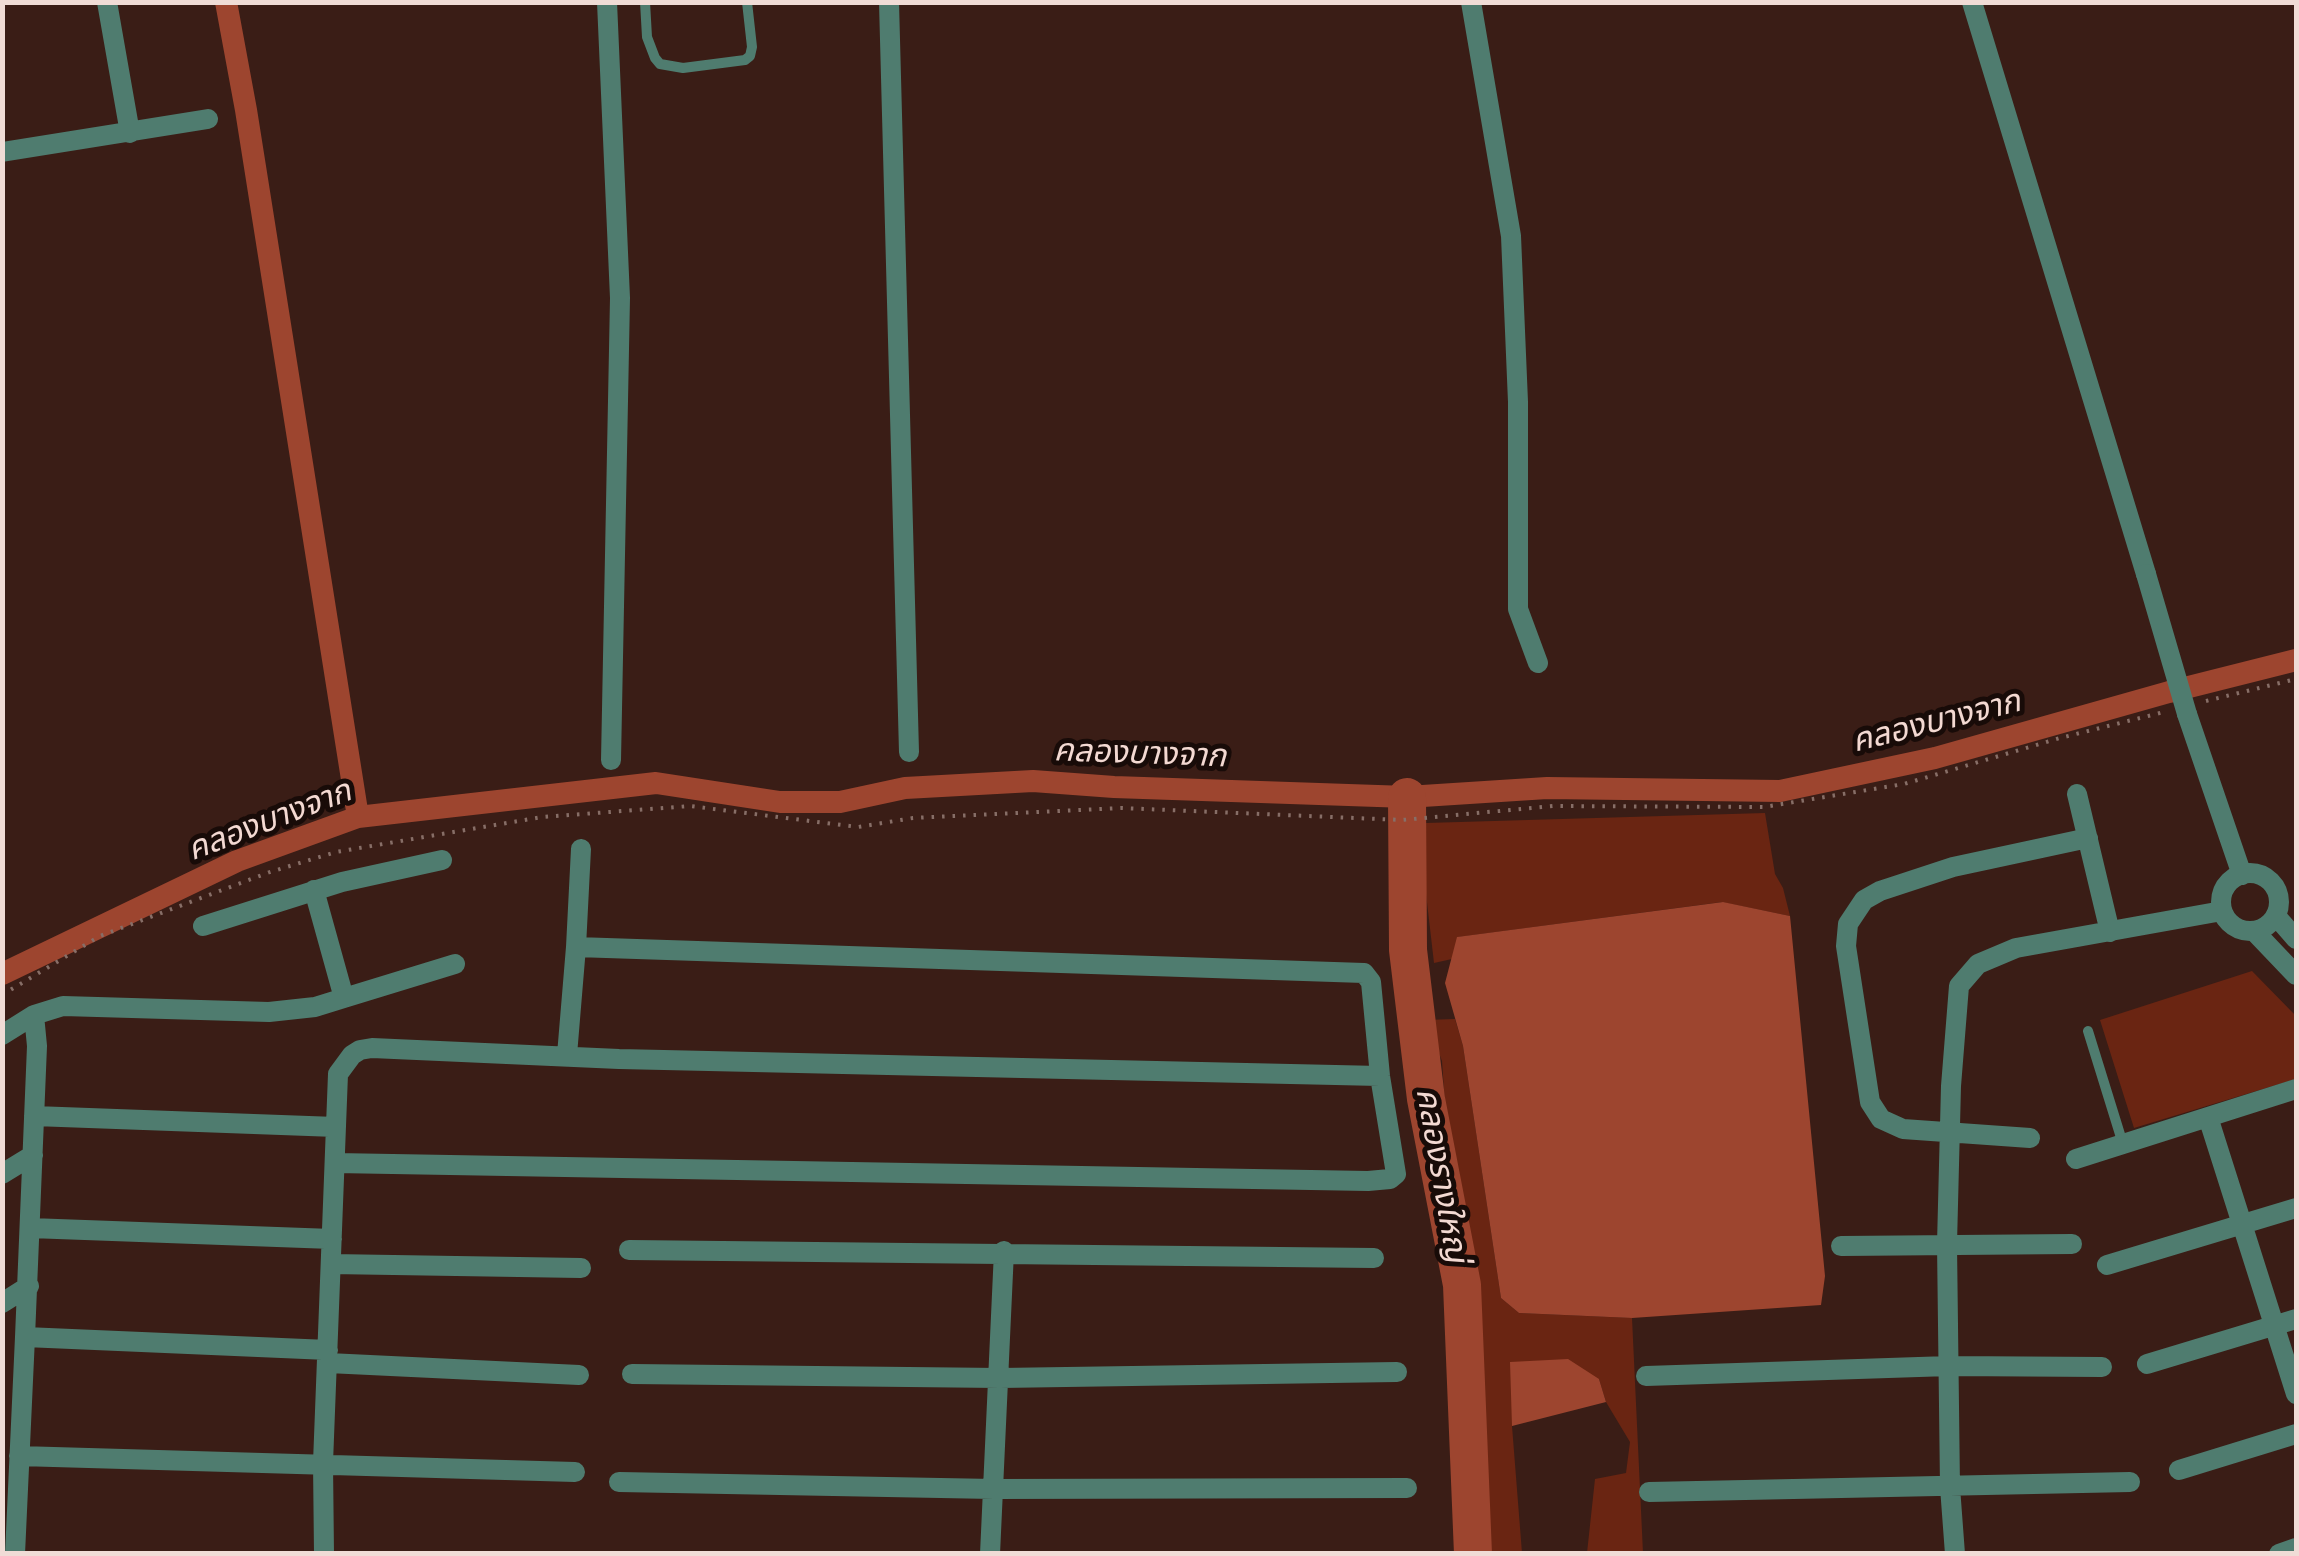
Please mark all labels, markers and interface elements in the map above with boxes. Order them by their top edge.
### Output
water label: คลองบางจาก [1848,682,2024,760]
water label: คลองบางจาก [1053,731,1227,775]
water label: คลองบางจาก [182,771,356,869]
water label: คลองรางใหญ่ [1408,1085,1476,1265]

